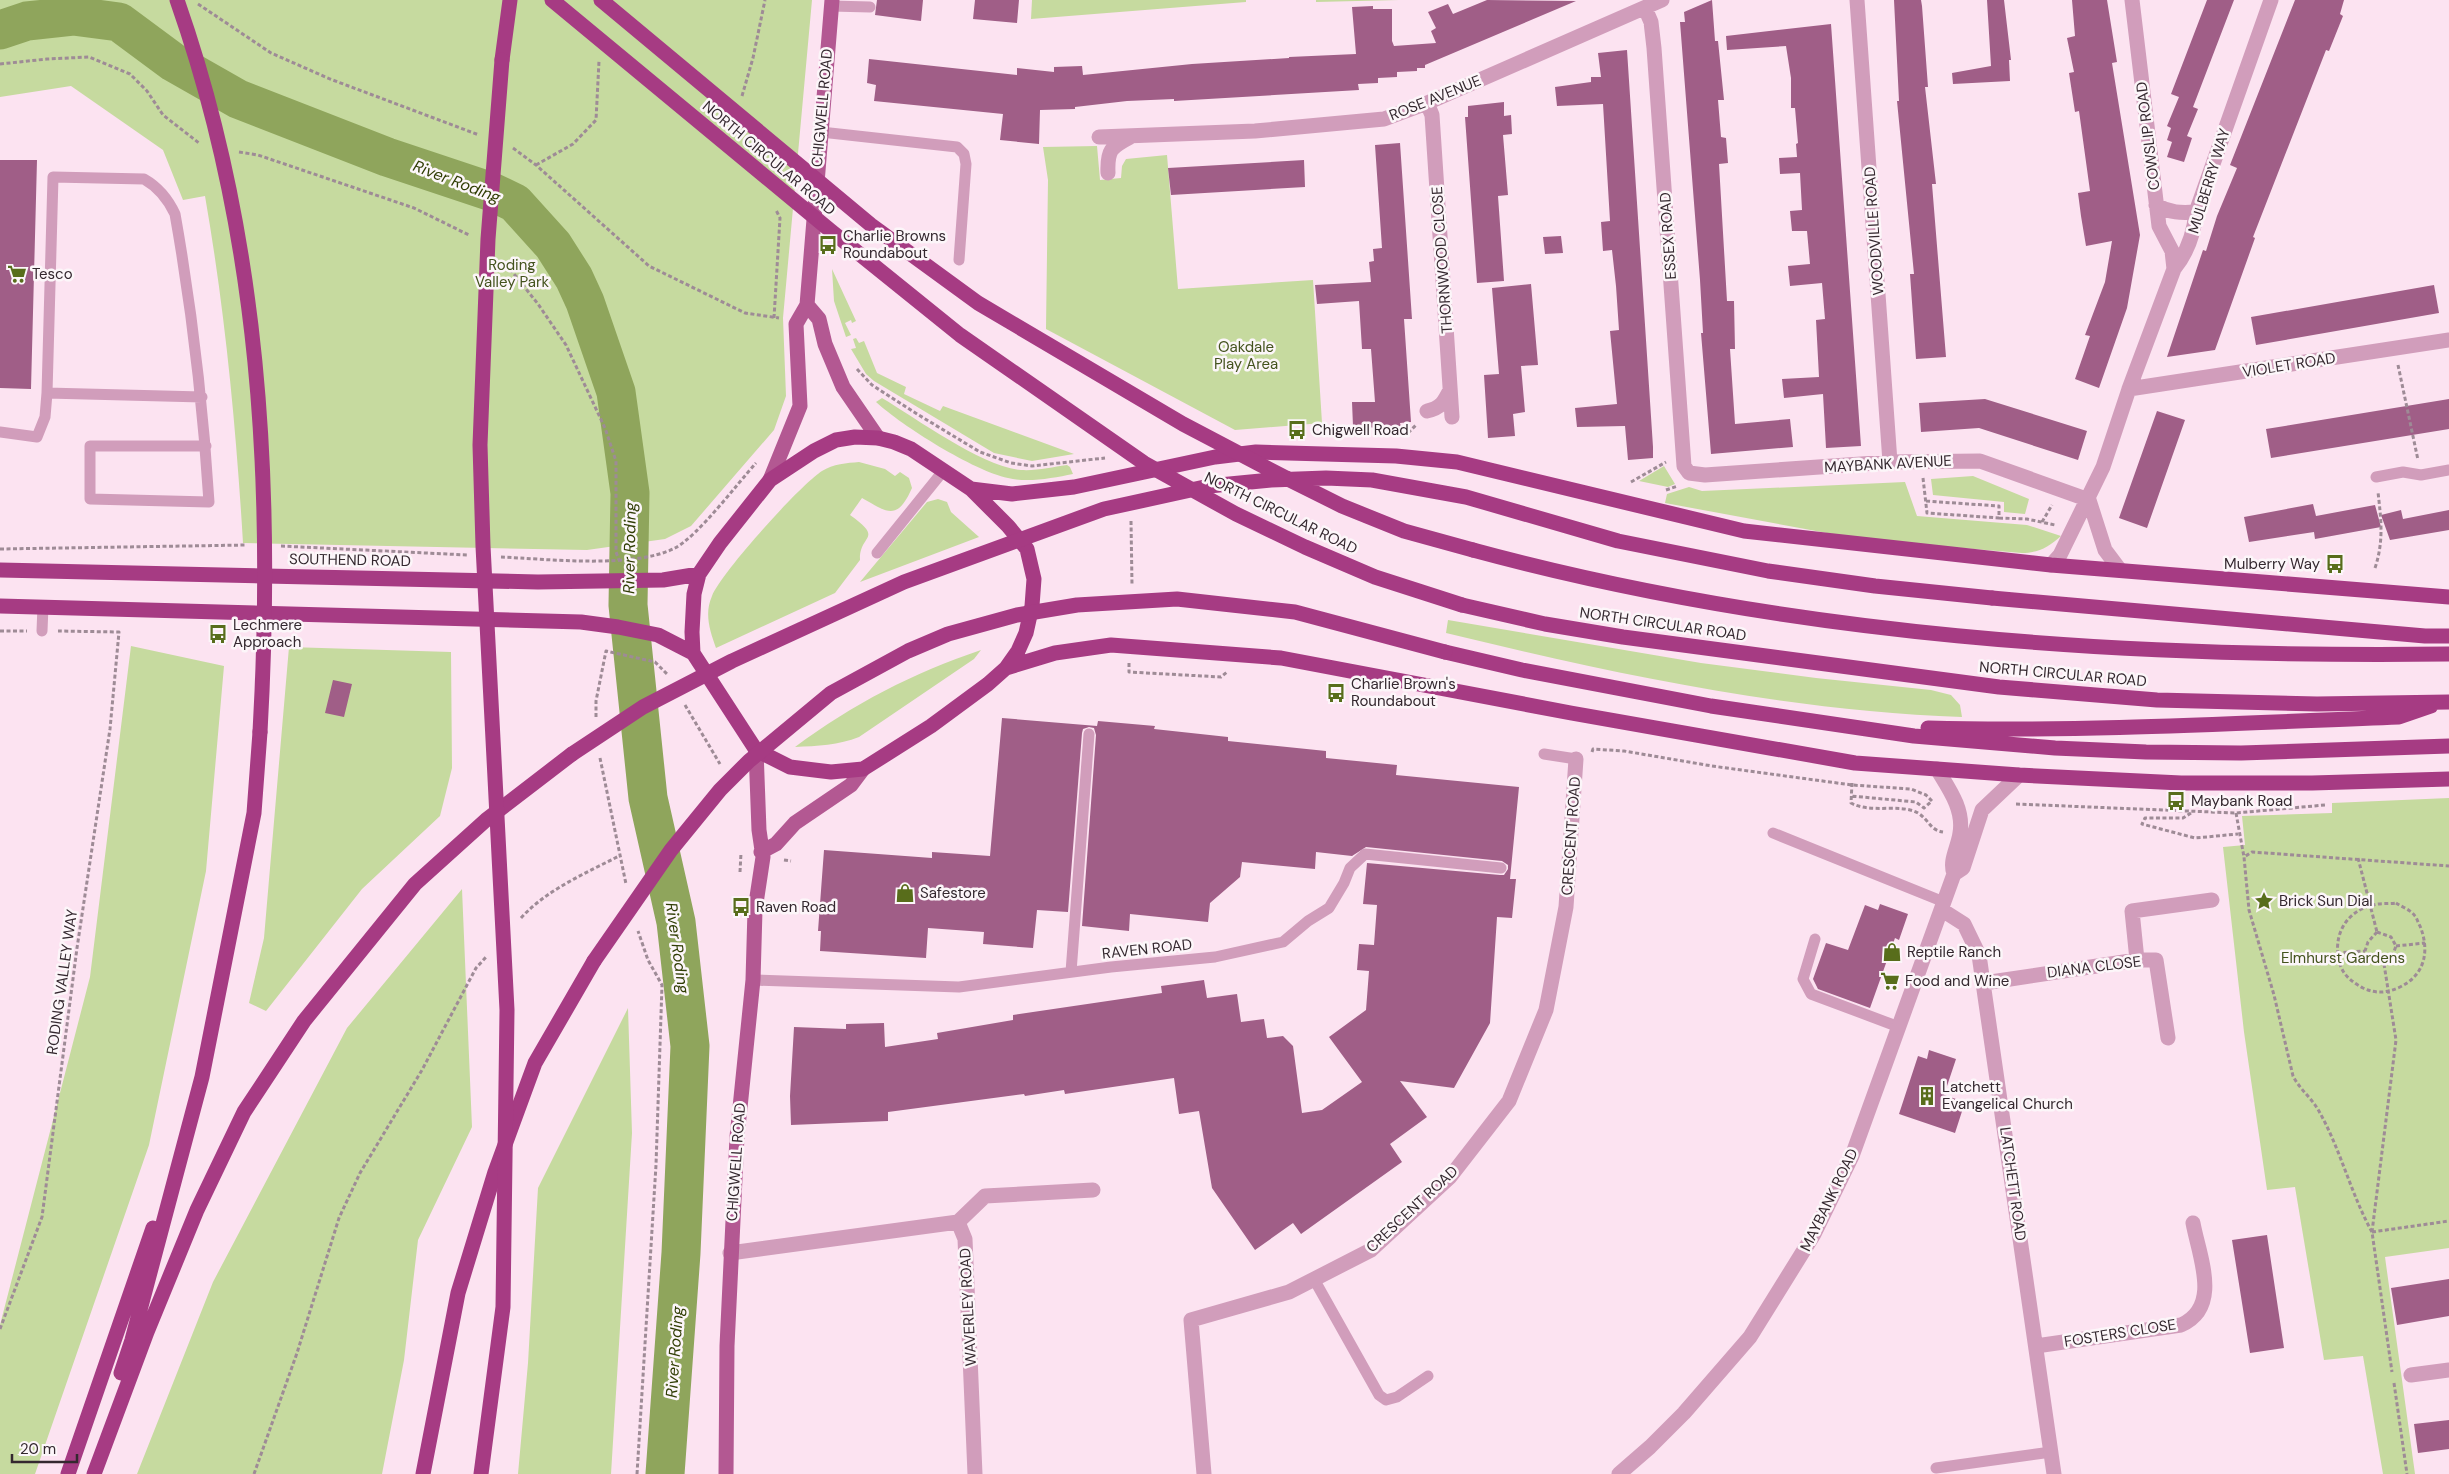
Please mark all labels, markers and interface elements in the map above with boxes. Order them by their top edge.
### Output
street label: CHIGWELL ROAD [807,48,837,168]
street label: ROSE AVENUE [1386,70,1484,126]
street label: COWSLIP ROAD [2131,81,2165,191]
street label: NORTH CIRCULAR ROAD [698,96,840,220]
street label: MULBERRY WAY [2184,126,2235,236]
water label: River Roding [410,155,505,208]
street label: WOODVILLE ROAD [1860,166,1888,296]
street label: THORNWOOD CLOSE [1427,186,1457,334]
street label: ESSEX ROAD [1655,192,1681,280]
place label: Charlie Browns Roundabout [843,226,946,263]
bus stop icon: Charlie Browns Roundabout [817,234,839,256]
park label: Roding Valley Park [475,255,550,292]
supermarket icon: Tesco [6,263,28,285]
place label: Tesco [32,264,73,284]
park label: Oakdale Play Area [1214,337,1278,374]
street label: VIOLET ROAD [2241,348,2337,382]
bus stop icon: Chigwell Road [1286,419,1308,441]
place label: Chigwell Road [1312,420,1409,440]
street label: MAYBANK AVENUE [1824,451,1952,477]
street label: NORTH CIRCULAR ROAD [1201,467,1361,559]
water label: River Roding [618,501,641,594]
street label: SOUTHEND ROAD [289,549,411,571]
bus stop icon: Mulberry Way [2324,553,2346,575]
place label: Mulberry Way [2224,554,2321,574]
street label: NORTH CIRCULAR ROAD [1578,602,1748,646]
place label: Lechmere Approach [233,615,302,652]
bus stop icon: Lechmere Approach [207,623,229,645]
street label: NORTH CIRCULAR ROAD [1978,657,2148,691]
place label: Charlie Brown's Roundabout [1351,674,1456,711]
bus stop icon: Charlie Brown's Roundabout [1325,682,1347,704]
street label: CRESCENT ROAD [1557,776,1585,896]
bus stop icon: Maybank Road [2165,790,2187,812]
place label: Maybank Road [2191,791,2293,811]
shop icon: Safestore [894,882,916,904]
place label: Safestore [920,883,986,903]
place icon: Brick Sun Dial [2253,890,2275,912]
place label: Brick Sun Dial [2279,891,2373,911]
bus stop icon: Raven Road [730,896,752,918]
place label: Raven Road [756,897,836,917]
water label: River Roding [661,901,694,996]
street label: RODING VALLEY WAY [42,908,82,1056]
street label: RAVEN ROAD [1101,934,1193,964]
shop icon: Reptile Ranch [1881,941,1903,963]
place label: Reptile Ranch [1907,942,2001,962]
park label: Elmhurst Gardens [2281,948,2405,968]
street label: DIANA CLOSE [2046,951,2142,983]
supermarket icon: Food and Wine [1879,970,1901,992]
place label: Food and Wine [1905,971,2009,991]
place label: Latchett Evangelical Church [1942,1077,2073,1114]
building icon: Latchett Evangelical Church [1916,1085,1938,1107]
street label: CHIGWELL ROAD [722,1102,750,1222]
street label: LATCHETT ROAD [1995,1126,2031,1242]
street label: MAYBANK ROAD [1795,1145,1863,1255]
street label: CRESCENT ROAD [1362,1161,1462,1257]
street label: WAVERLEY ROAD [955,1247,981,1367]
water label: River Roding [661,1304,688,1399]
street label: FOSTERS CLOSE [2063,1314,2177,1352]
scale bar [12,1432,78,1464]
text: 20 m [20,1439,56,1459]

